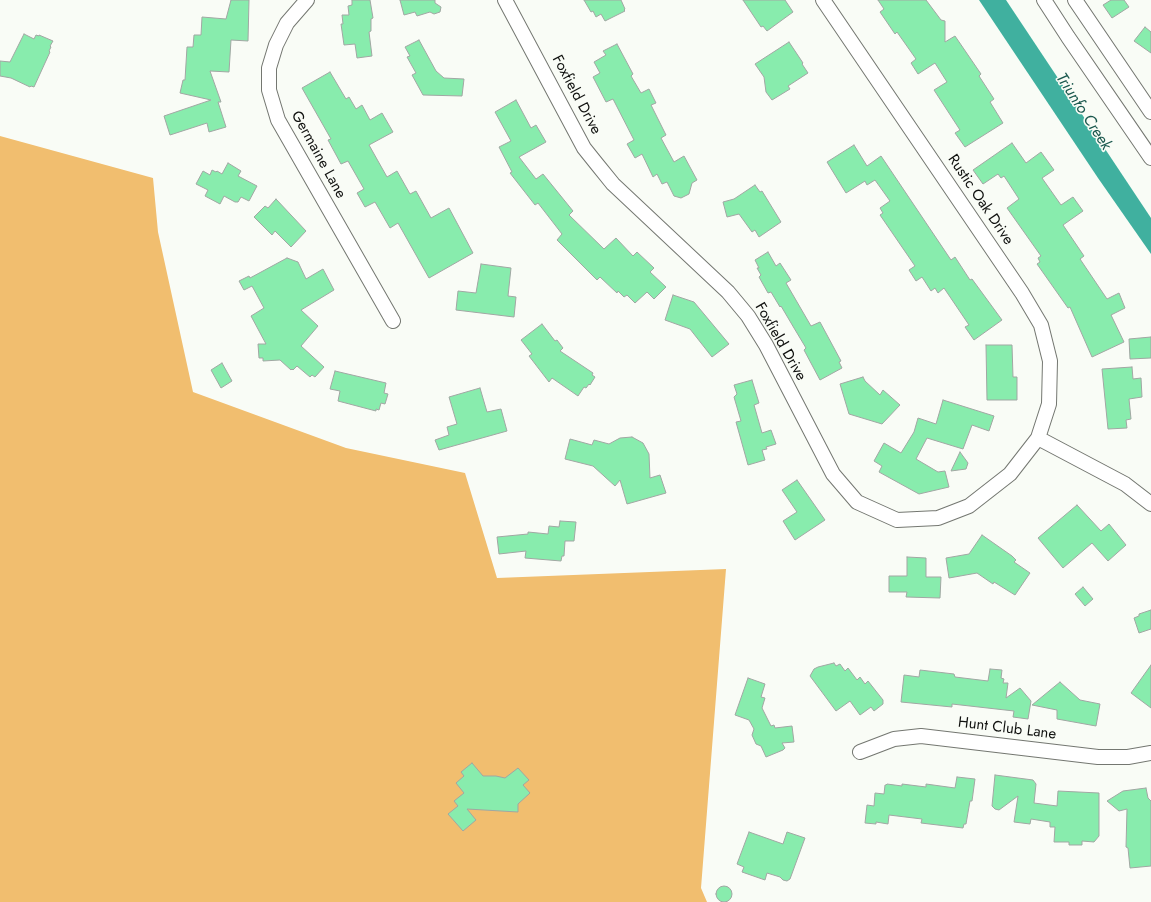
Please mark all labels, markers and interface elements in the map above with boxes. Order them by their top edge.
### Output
street label: Foxfield Drive [548,52,604,138]
water label: Triunfo Creek [1051,70,1115,154]
street label: Germaine Lane [287,108,349,202]
street label: Rustic Oak Drive [943,151,1017,249]
street label: Foxfield Drive [750,300,810,384]
street label: Hunt Club Lane [957,714,1057,744]

